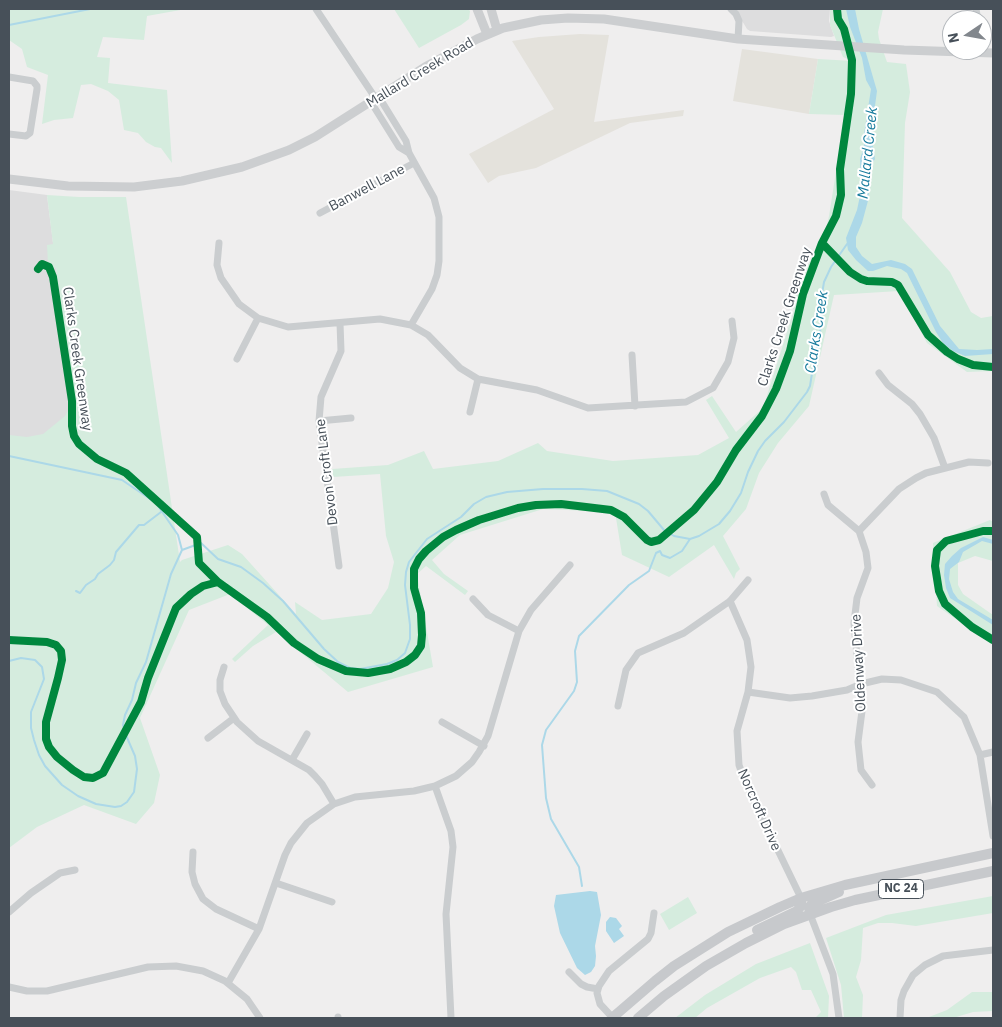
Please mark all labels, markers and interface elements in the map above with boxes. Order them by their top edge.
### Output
north arrow [942,10,992,60]
text: N [943,31,963,45]
street label: Mallard Creek Road [363,34,477,112]
water label: Mallard Creek [854,106,882,200]
street label: Banwell Lane [326,161,408,215]
street label: Clarks Creek Greenway [755,245,815,389]
street label: Clarks Creek Greenway [59,286,95,432]
water label: Clarks Creek [802,290,832,374]
street label: Devon Croft Lane [312,418,342,526]
street label: Oldenway Drive [848,614,870,712]
street label: Norcroft Drive [733,766,785,854]
road number: NC 24 [878,880,924,899]

